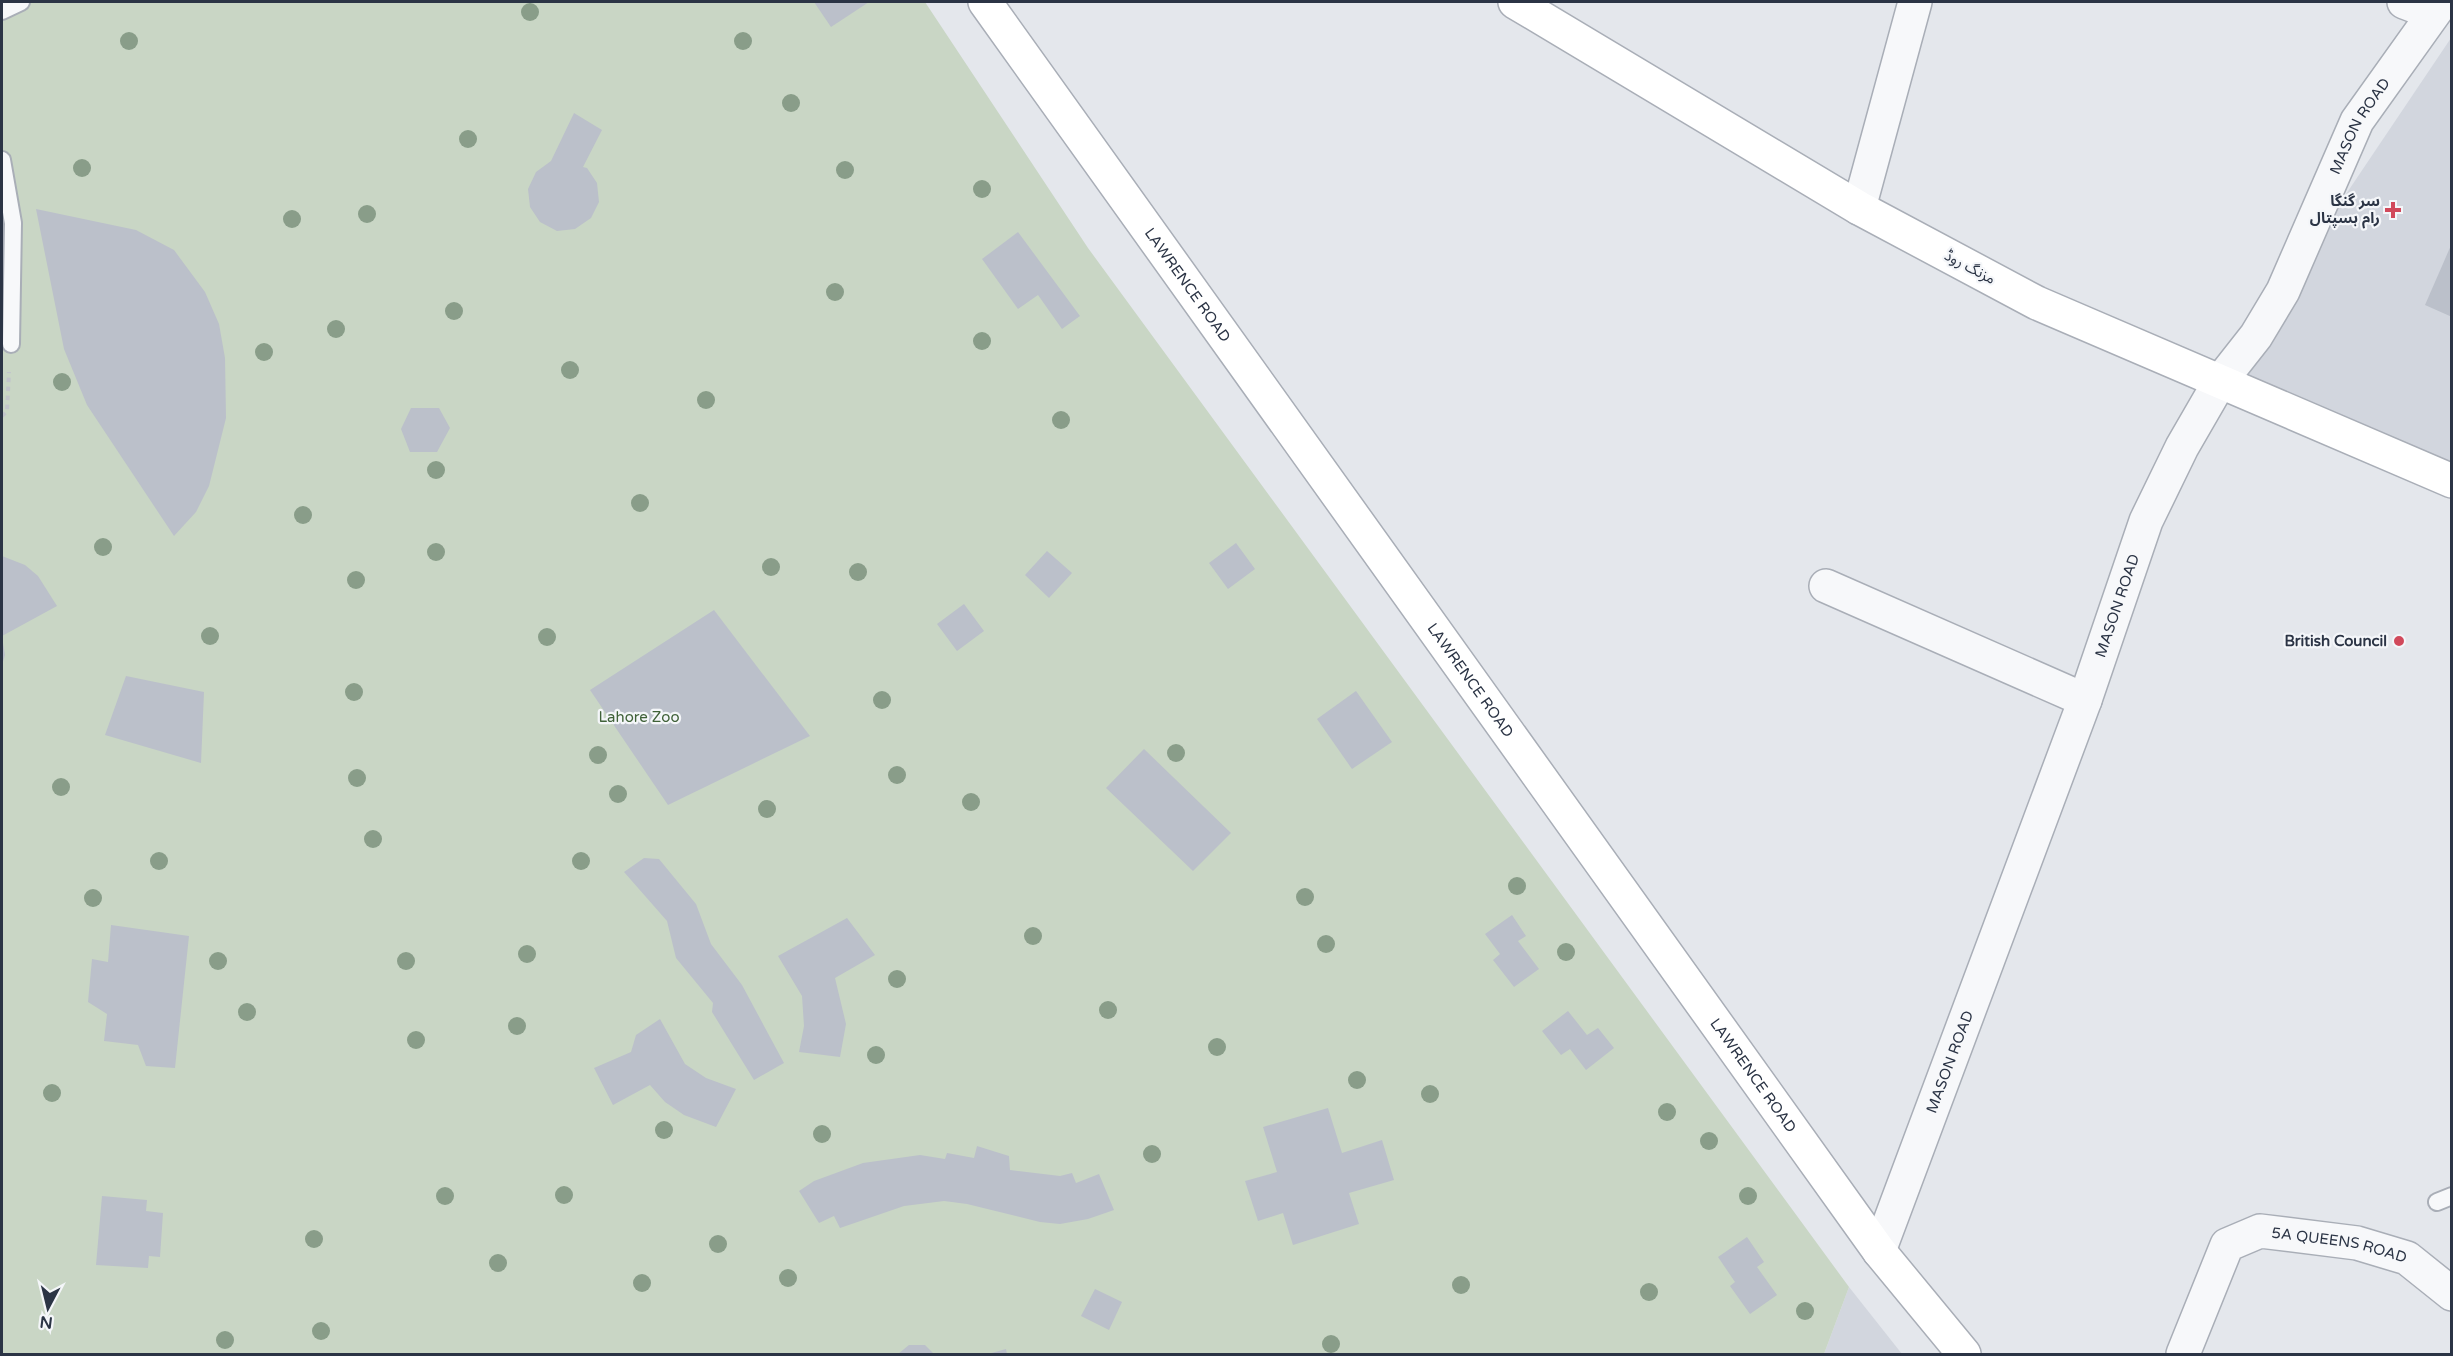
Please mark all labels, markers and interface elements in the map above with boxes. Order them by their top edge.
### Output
street label: MASON ROAD [2326,74,2394,177]
place label: سر گنگا رام ہسپتال [2310,192,2380,229]
marker: سر گنگا رام ہسپتال [2384,201,2402,219]
street label: LAWRENCE ROAD [1141,224,1234,346]
street label: مزنگ روڈ [1941,246,1999,288]
street label: MASON ROAD [2091,551,2143,660]
street label: LAWRENCE ROAD [1424,620,1517,741]
place label: British Council [2284,632,2387,650]
marker: British Council [2392,634,2406,648]
park label: Lahore Zoo [598,708,680,726]
street label: MASON ROAD [1922,1008,1977,1116]
street label: LAWRENCE ROAD [1706,1015,1800,1136]
street label: 5A QUEENS ROAD [2271,1224,2409,1266]
north arrow [18,1278,78,1338]
text: N [39,1311,54,1333]

